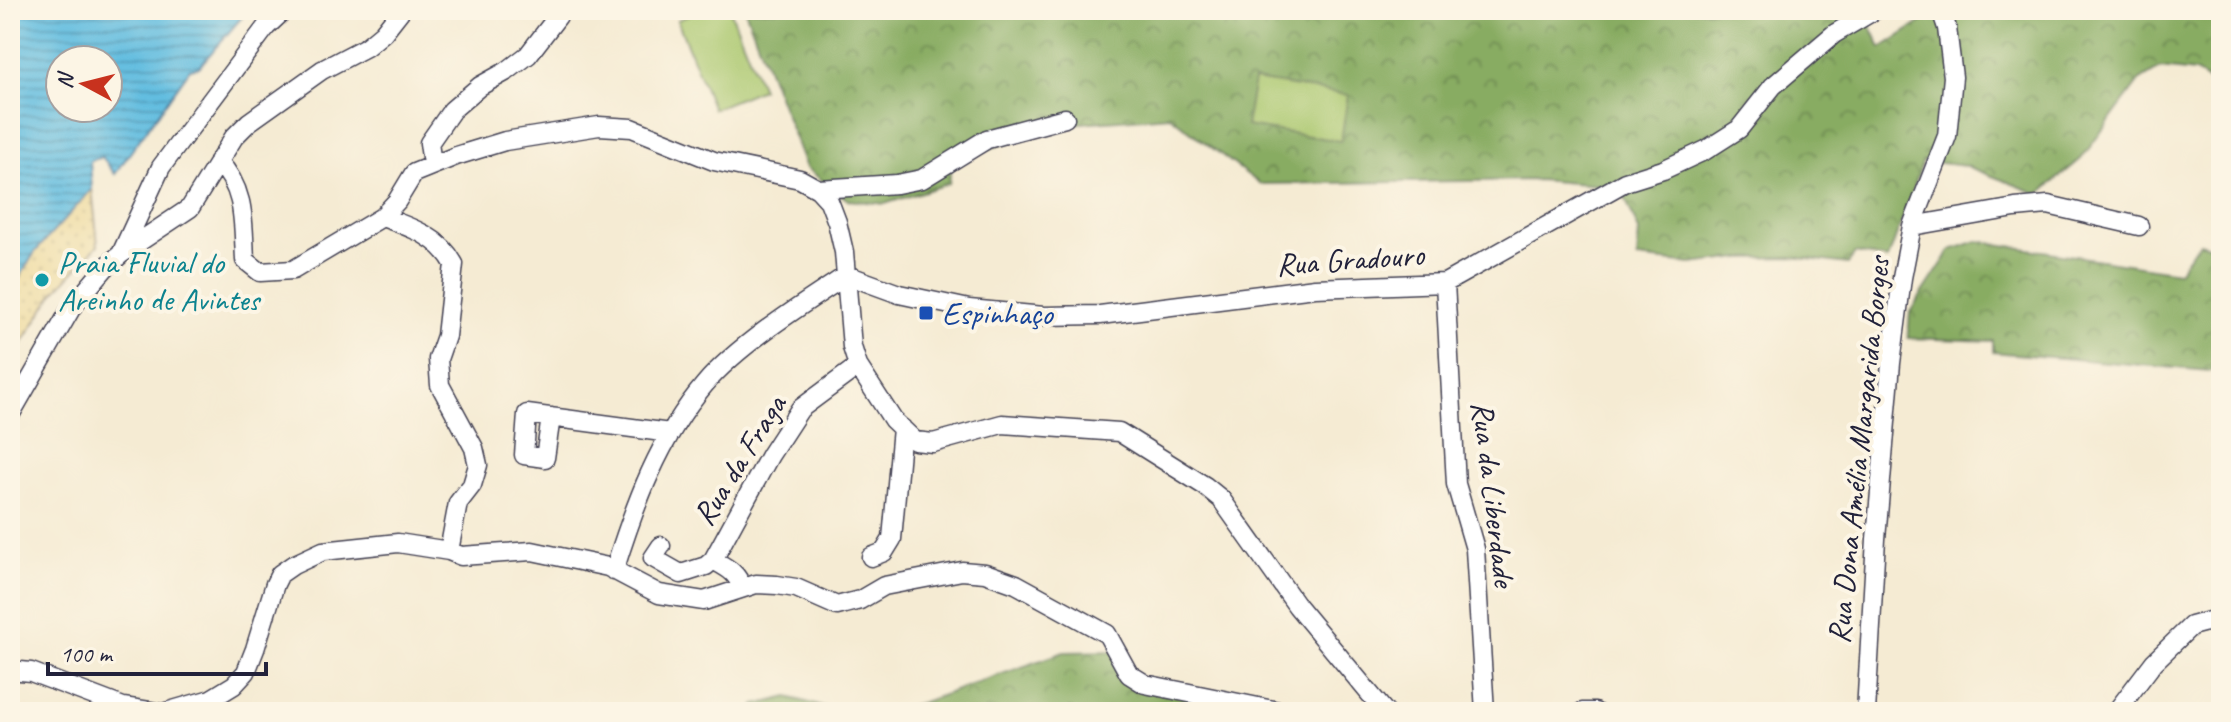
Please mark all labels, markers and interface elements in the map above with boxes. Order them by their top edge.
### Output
north arrow [44,44,124,124]
text: N [50,70,80,90]
street label: Rua Gradouro [1275,234,1427,285]
place label: Praia Fluvial do Areinho de Avintes [58,242,261,320]
street label: Rua Dona Amélia Margarida Borges [1818,253,1899,645]
marker: Praia Fluvial do Areinho de Avintes [33,271,51,289]
place label: Espinhaço [942,293,1054,334]
marker: Espinhaço [917,304,935,322]
street label: Rua da Fraga [683,386,797,533]
street label: Rua da Liberdade [1462,399,1526,592]
scale bar [48,626,266,676]
text: 100 m [60,639,114,669]

